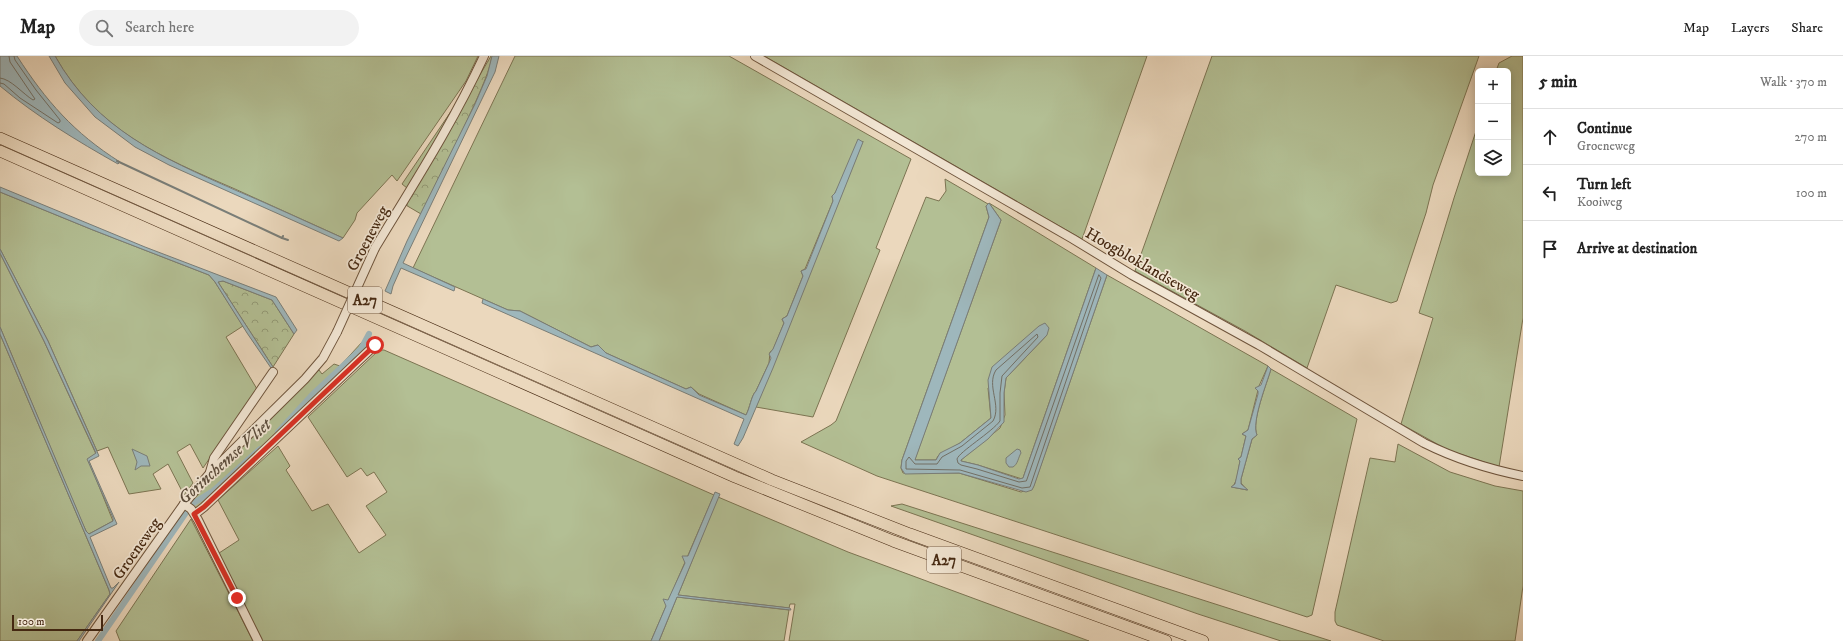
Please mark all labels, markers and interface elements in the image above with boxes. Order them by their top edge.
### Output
search box [79,10,359,46]
text: Map [20,16,55,39]
icon: search [93,17,115,39]
text: Search here [125,18,194,37]
text: Map [1683,19,1709,37]
text: Layers [1731,19,1769,37]
text: Share [1791,19,1823,37]
map controls [1475,68,1511,176]
button: + [1475,68,1511,104]
text: 5 min [1539,71,1577,93]
text: Walk · 370 m [1760,74,1827,90]
button: − [1475,104,1511,140]
text: Continue [1577,119,1632,138]
icon: ahead [1539,126,1561,148]
text: 270 m [1795,129,1827,145]
text: Groeneweg [1577,138,1635,154]
button: layers [1475,140,1511,176]
text: Turn left [1577,175,1631,194]
icon: left [1539,182,1561,204]
text: 100 m [1796,185,1827,201]
text: Kooiweg [1577,194,1622,210]
street label: Groeneweg [342,202,393,275]
street label: Hoogbloklandseweg [1082,223,1203,305]
icon: arrive [1539,238,1561,260]
text: Arrive at destination [1577,239,1697,258]
road number: A27 [348,287,382,313]
route start [366,336,384,354]
water label: Gorinchemse Vliet [173,413,277,509]
street label: Groeneweg [108,514,166,583]
road number: A27 [927,547,961,573]
route end [228,589,246,607]
scale bar [12,613,103,632]
text: 100 m [18,615,44,629]

